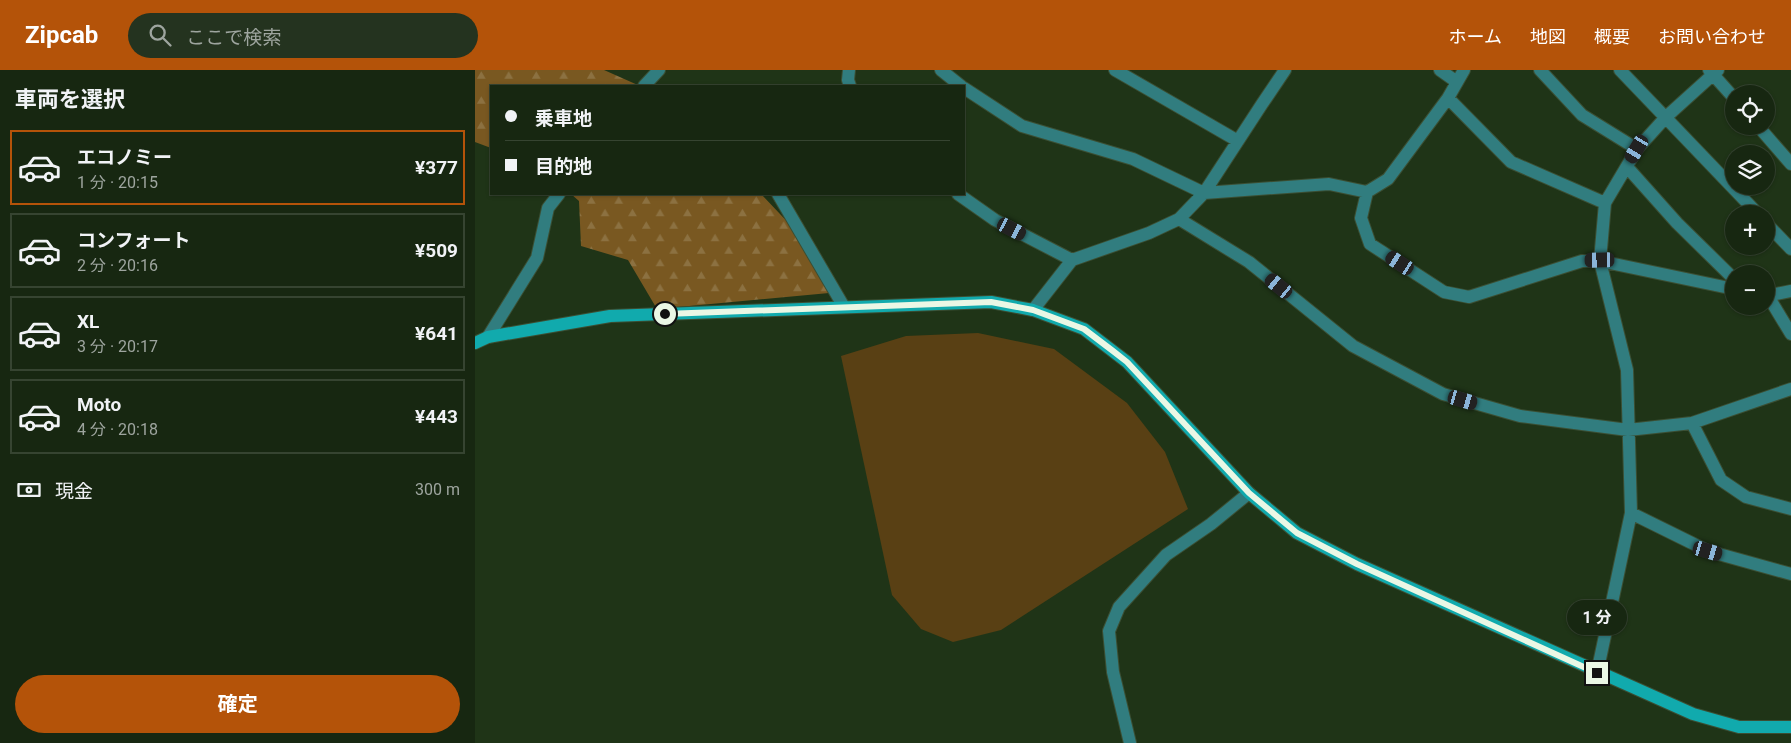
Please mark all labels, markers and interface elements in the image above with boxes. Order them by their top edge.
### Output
search box [128,13,478,58]
text: Zipcab [25,21,98,49]
icon: search [146,21,174,49]
text: ここで検索 [186,26,281,49]
text: ホーム [1449,26,1502,47]
text: 地図 [1530,26,1566,47]
text: 概要 [1594,26,1630,47]
text: お問い合わせ [1658,26,1766,47]
map controls [1725,85,1775,315]
button: locate [1725,85,1775,135]
text: 車両を選択 [15,87,125,112]
text: 乗車地 [535,107,592,130]
car [1622,132,1651,166]
icon: car [17,145,62,190]
button: layers [1725,145,1775,195]
text: エコノミー [77,146,172,169]
text: 目的地 [535,155,592,178]
text: ¥377 [415,156,458,179]
text: 1 分 · 20:15 [77,173,158,192]
button: + [1725,205,1775,255]
car [995,216,1028,242]
icon: car [17,228,62,273]
text: コンフォート [77,229,190,252]
text: ¥509 [415,239,458,262]
car [1383,249,1416,277]
car [1584,252,1615,268]
text: 2 分 · 20:16 [77,256,158,275]
button: − [1725,265,1775,315]
car [1262,271,1295,301]
route start [654,303,676,325]
text: XL [77,310,99,333]
icon: car [17,311,62,356]
text: ¥641 [415,322,458,345]
text: 3 分 · 20:17 [77,337,158,356]
car [1446,389,1479,411]
text: Moto [77,393,121,416]
icon: car [17,394,62,439]
text: ¥443 [415,405,458,428]
text: 4 分 · 20:18 [77,420,158,439]
icon: cash [15,476,43,504]
text: 現金 [55,480,93,503]
text: 300 m [415,480,460,499]
car [1691,540,1724,562]
callout: 1 分 [1567,600,1627,636]
text: 1 分 [1582,608,1612,627]
route end [1586,662,1608,684]
button: 確定 [15,675,460,733]

